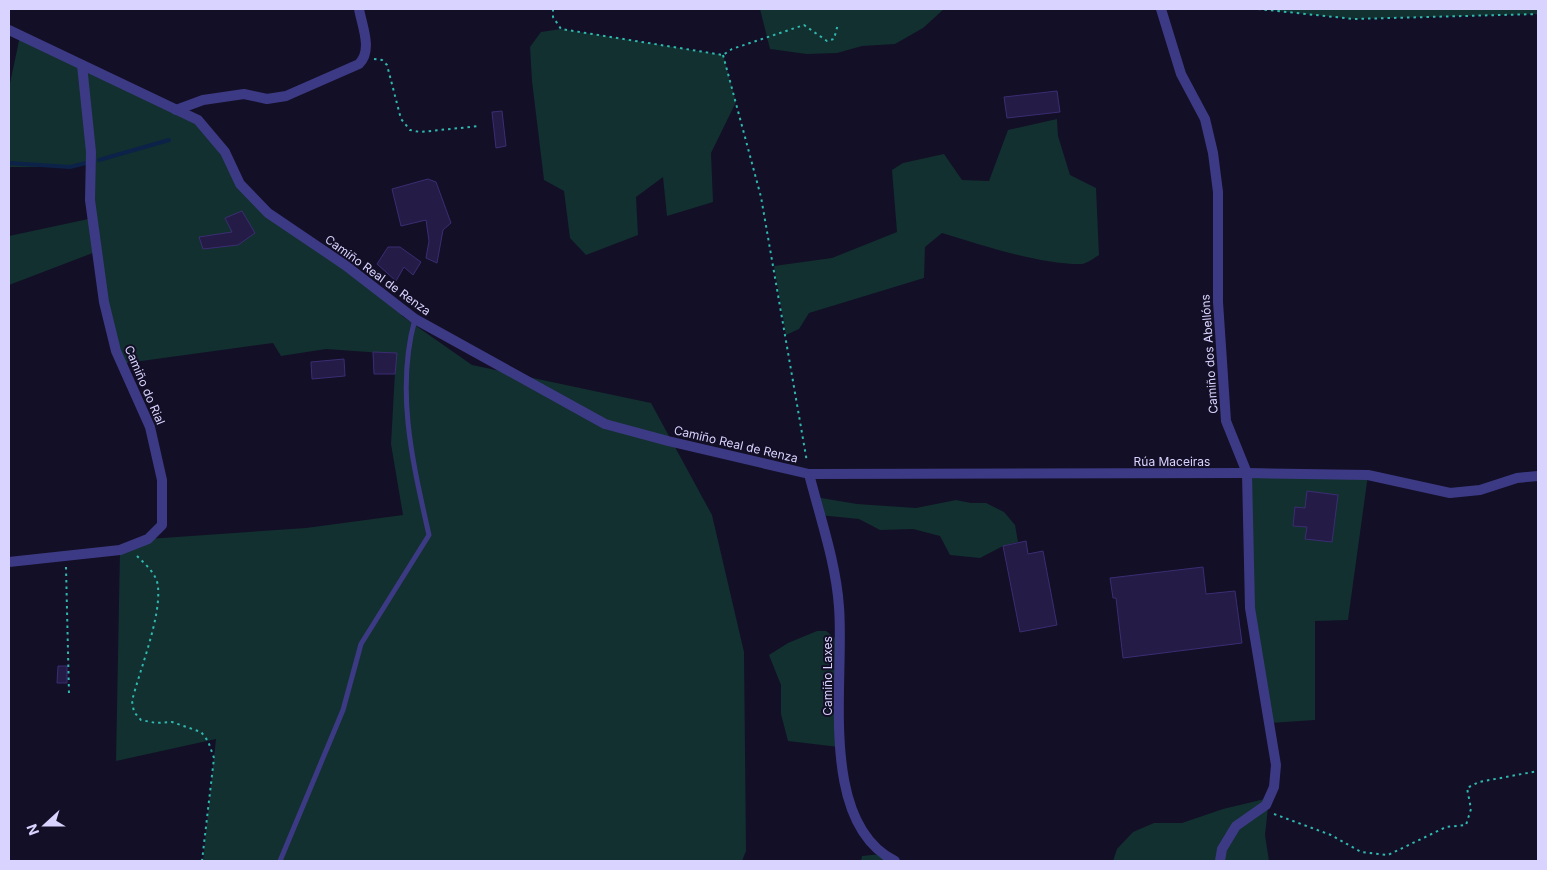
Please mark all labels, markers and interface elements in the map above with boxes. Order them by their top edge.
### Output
street label: Camiño Real de Renza [322,232,434,318]
street label: Camiño dos Abellóns [1197,294,1221,414]
street label: Camiño do Rial [122,343,168,427]
street label: Camiño Real de Renza [672,422,800,466]
street label: Rúa Maceiras [1134,454,1210,469]
street label: Camiño Laxes [820,636,835,716]
north arrow [20,800,70,850]
text: N [23,822,42,838]

